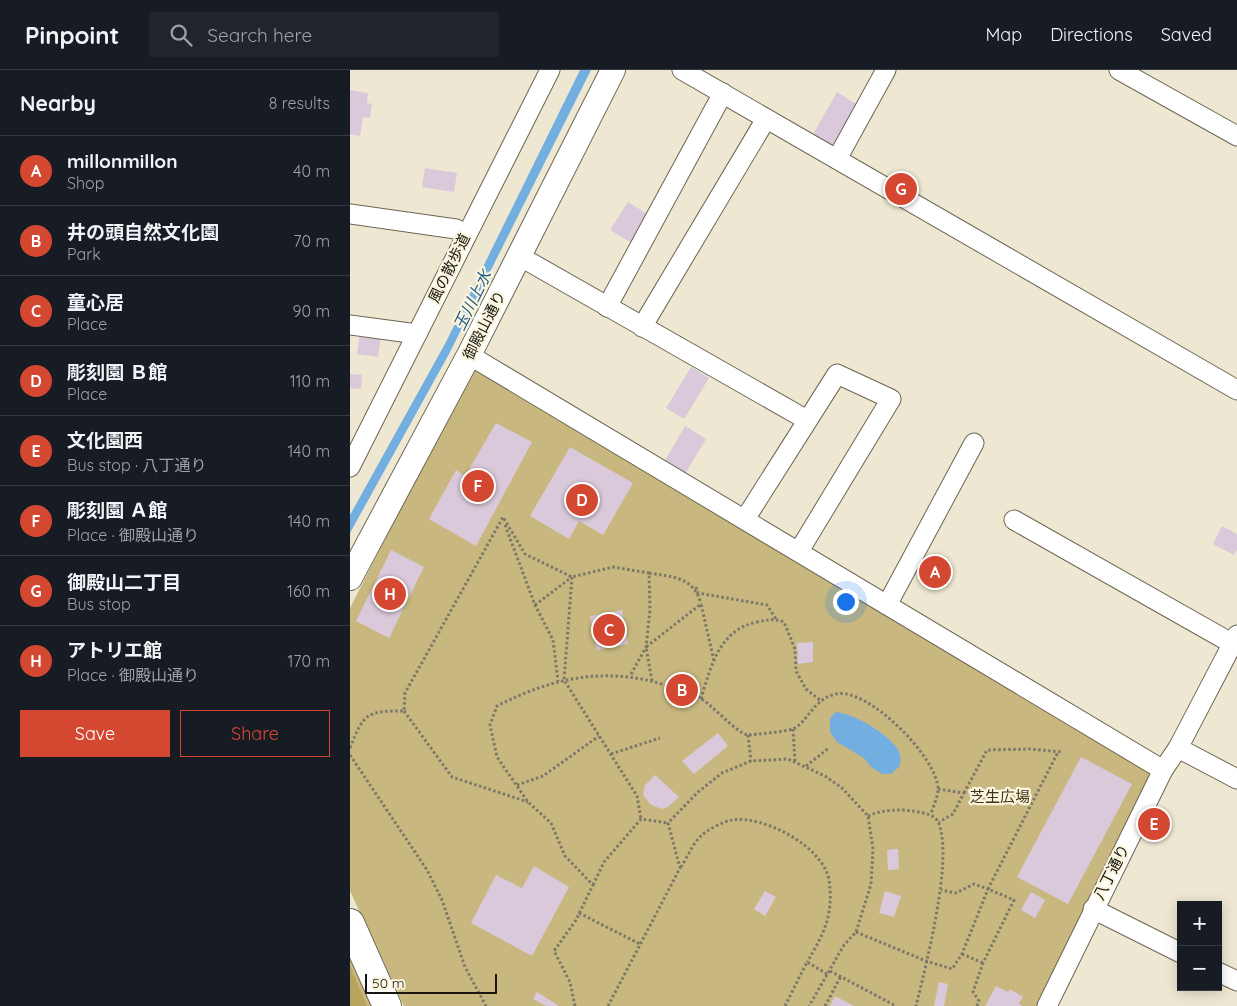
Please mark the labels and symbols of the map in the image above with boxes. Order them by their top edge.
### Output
pin: G [885,170,917,208]
street label: 風の散歩道 [424,230,474,306]
water label: 玉川上水 [449,265,496,333]
street label: 御殿山通り [459,287,509,363]
pin: F [462,467,494,505]
pin: D [566,481,598,519]
pin: A [919,553,951,591]
pin: H [374,575,406,613]
your location [833,589,859,615]
pin: C [593,611,625,649]
pin: B [666,671,698,709]
park label: 芝生広場 [970,787,1030,806]
pin: E [1138,805,1170,843]
street label: 八丁通り [1089,841,1133,903]
scale bar [365,971,498,994]

